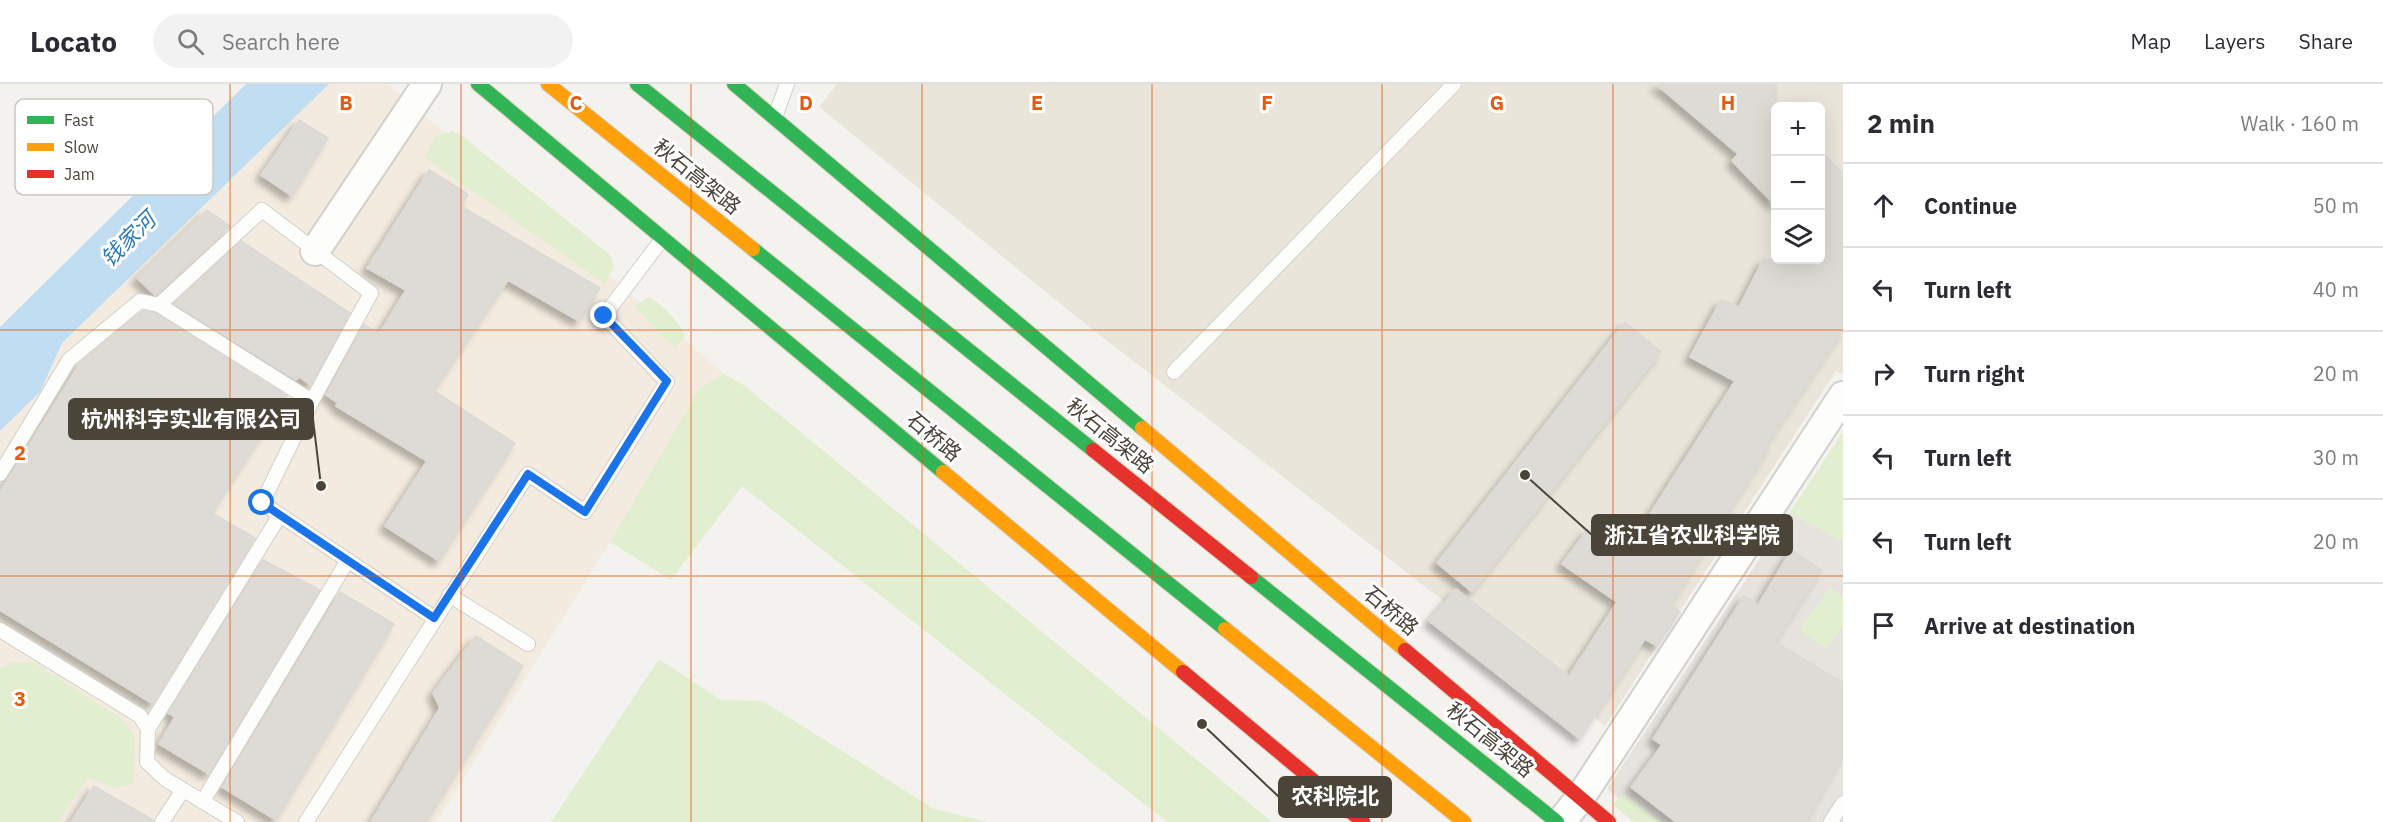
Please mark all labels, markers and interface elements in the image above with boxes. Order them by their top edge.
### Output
search box [153,14,573,68]
text: Locato [30,23,117,60]
icon: search [174,25,207,58]
text: Search here [222,27,340,56]
text: Map [2131,27,2171,55]
text: Layers [2204,27,2266,55]
text: Share [2299,27,2353,55]
text: B [339,89,353,116]
text: C [569,89,583,116]
text: D [799,89,813,116]
text: E [1031,89,1043,116]
text: F [1261,89,1273,116]
text: G [1490,89,1504,116]
text: H [1721,89,1735,116]
legend [15,99,213,195]
map controls [1771,102,1825,264]
button: + [1771,102,1825,156]
text: 2 min [1867,106,1935,140]
text: Fast [64,110,94,130]
text: Walk · 160 m [2241,110,2359,137]
street label: 秋石高架路 [648,132,747,220]
text: Slow [64,137,99,157]
button: − [1771,156,1825,210]
text: Jam [64,164,95,184]
icon: ahead [1867,189,1900,222]
text: Continue [1924,191,2017,220]
text: 50 m [2313,192,2359,219]
water label: 钱家河 [94,202,164,272]
button: layers [1771,210,1825,264]
icon: left [1867,273,1900,306]
text: Turn left [1924,275,2012,304]
text: 40 m [2313,276,2359,303]
route end [590,302,616,328]
icon: right [1867,357,1900,390]
text: Turn right [1924,359,2025,388]
text: 20 m [2313,360,2359,387]
street label: 秋石高架路 [1061,391,1160,479]
callout: 杭州科宇实业有限公司 [69,399,313,439]
text: 杭州科宇实业有限公司 [81,404,301,433]
street label: 石桥路 [902,405,968,467]
text: 2 [14,439,26,466]
icon: left [1867,441,1900,474]
text: Turn left [1924,443,2012,472]
text: 30 m [2313,444,2359,471]
route start [248,489,274,515]
callout: 浙江省农业科学院 [1592,515,1792,555]
text: 浙江省农业科学院 [1604,520,1780,549]
icon: left [1867,525,1900,558]
text: Turn left [1924,527,2012,556]
text: 20 m [2313,528,2359,555]
street label: 石桥路 [1359,579,1425,641]
icon: arrive [1867,609,1900,642]
text: Arrive at destination [1924,611,2135,640]
text: 3 [14,685,26,712]
street label: 秋石高架路 [1441,695,1540,783]
callout: 农科院北 [1279,777,1391,817]
text: 农科院北 [1291,781,1379,810]

